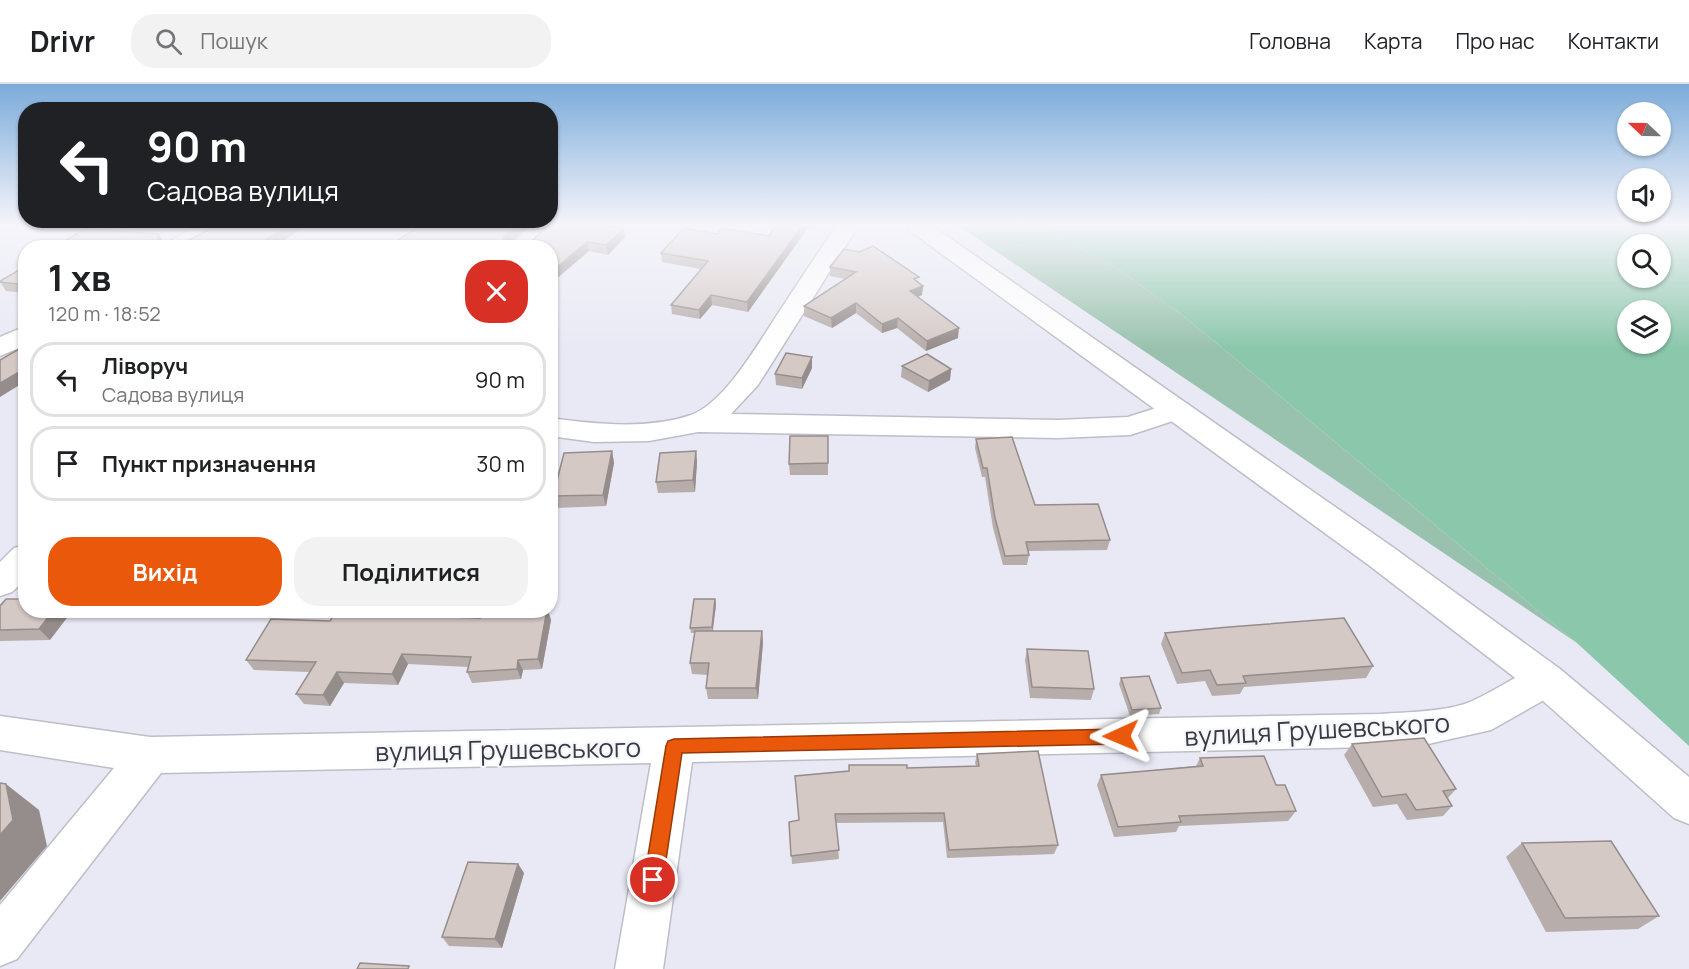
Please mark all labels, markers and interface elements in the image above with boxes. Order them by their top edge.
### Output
search box [131,14,551,68]
text: Drivr [30,22,95,60]
icon: search [152,25,185,58]
text: Пошук [200,26,268,56]
text: Головна [1249,27,1331,55]
text: Карта [1364,27,1422,55]
text: Про нас [1455,27,1535,55]
text: Контакти [1568,27,1659,55]
north arrow [1617,102,1671,156]
map controls [1617,102,1671,354]
text: 90 m [147,117,247,175]
icon: left [48,126,126,204]
button: sound [1617,168,1671,222]
text: Садова вулиця [147,172,339,209]
button: search [1617,234,1671,288]
text: 1 хв [48,253,111,302]
button: close [465,260,528,323]
text: 120 m · 18:52 [48,300,161,327]
button: layers [1617,300,1671,354]
text: Ліворуч [102,351,188,381]
icon: left [51,363,84,396]
text: 90 m [475,365,525,395]
text: Садова вулиця [102,381,244,408]
icon: arrive [51,447,84,480]
text: Пункт призначення [102,449,316,479]
text: 30 m [476,449,525,479]
button: Вихід [48,537,282,606]
button: Поділитися [294,537,528,606]
position arrow [1089,704,1153,768]
street label: вулиця Грушевського [1183,704,1451,754]
street label: вулиця Грушевського [375,729,641,769]
pin [627,854,678,905]
icon: arrive [636,863,669,896]

